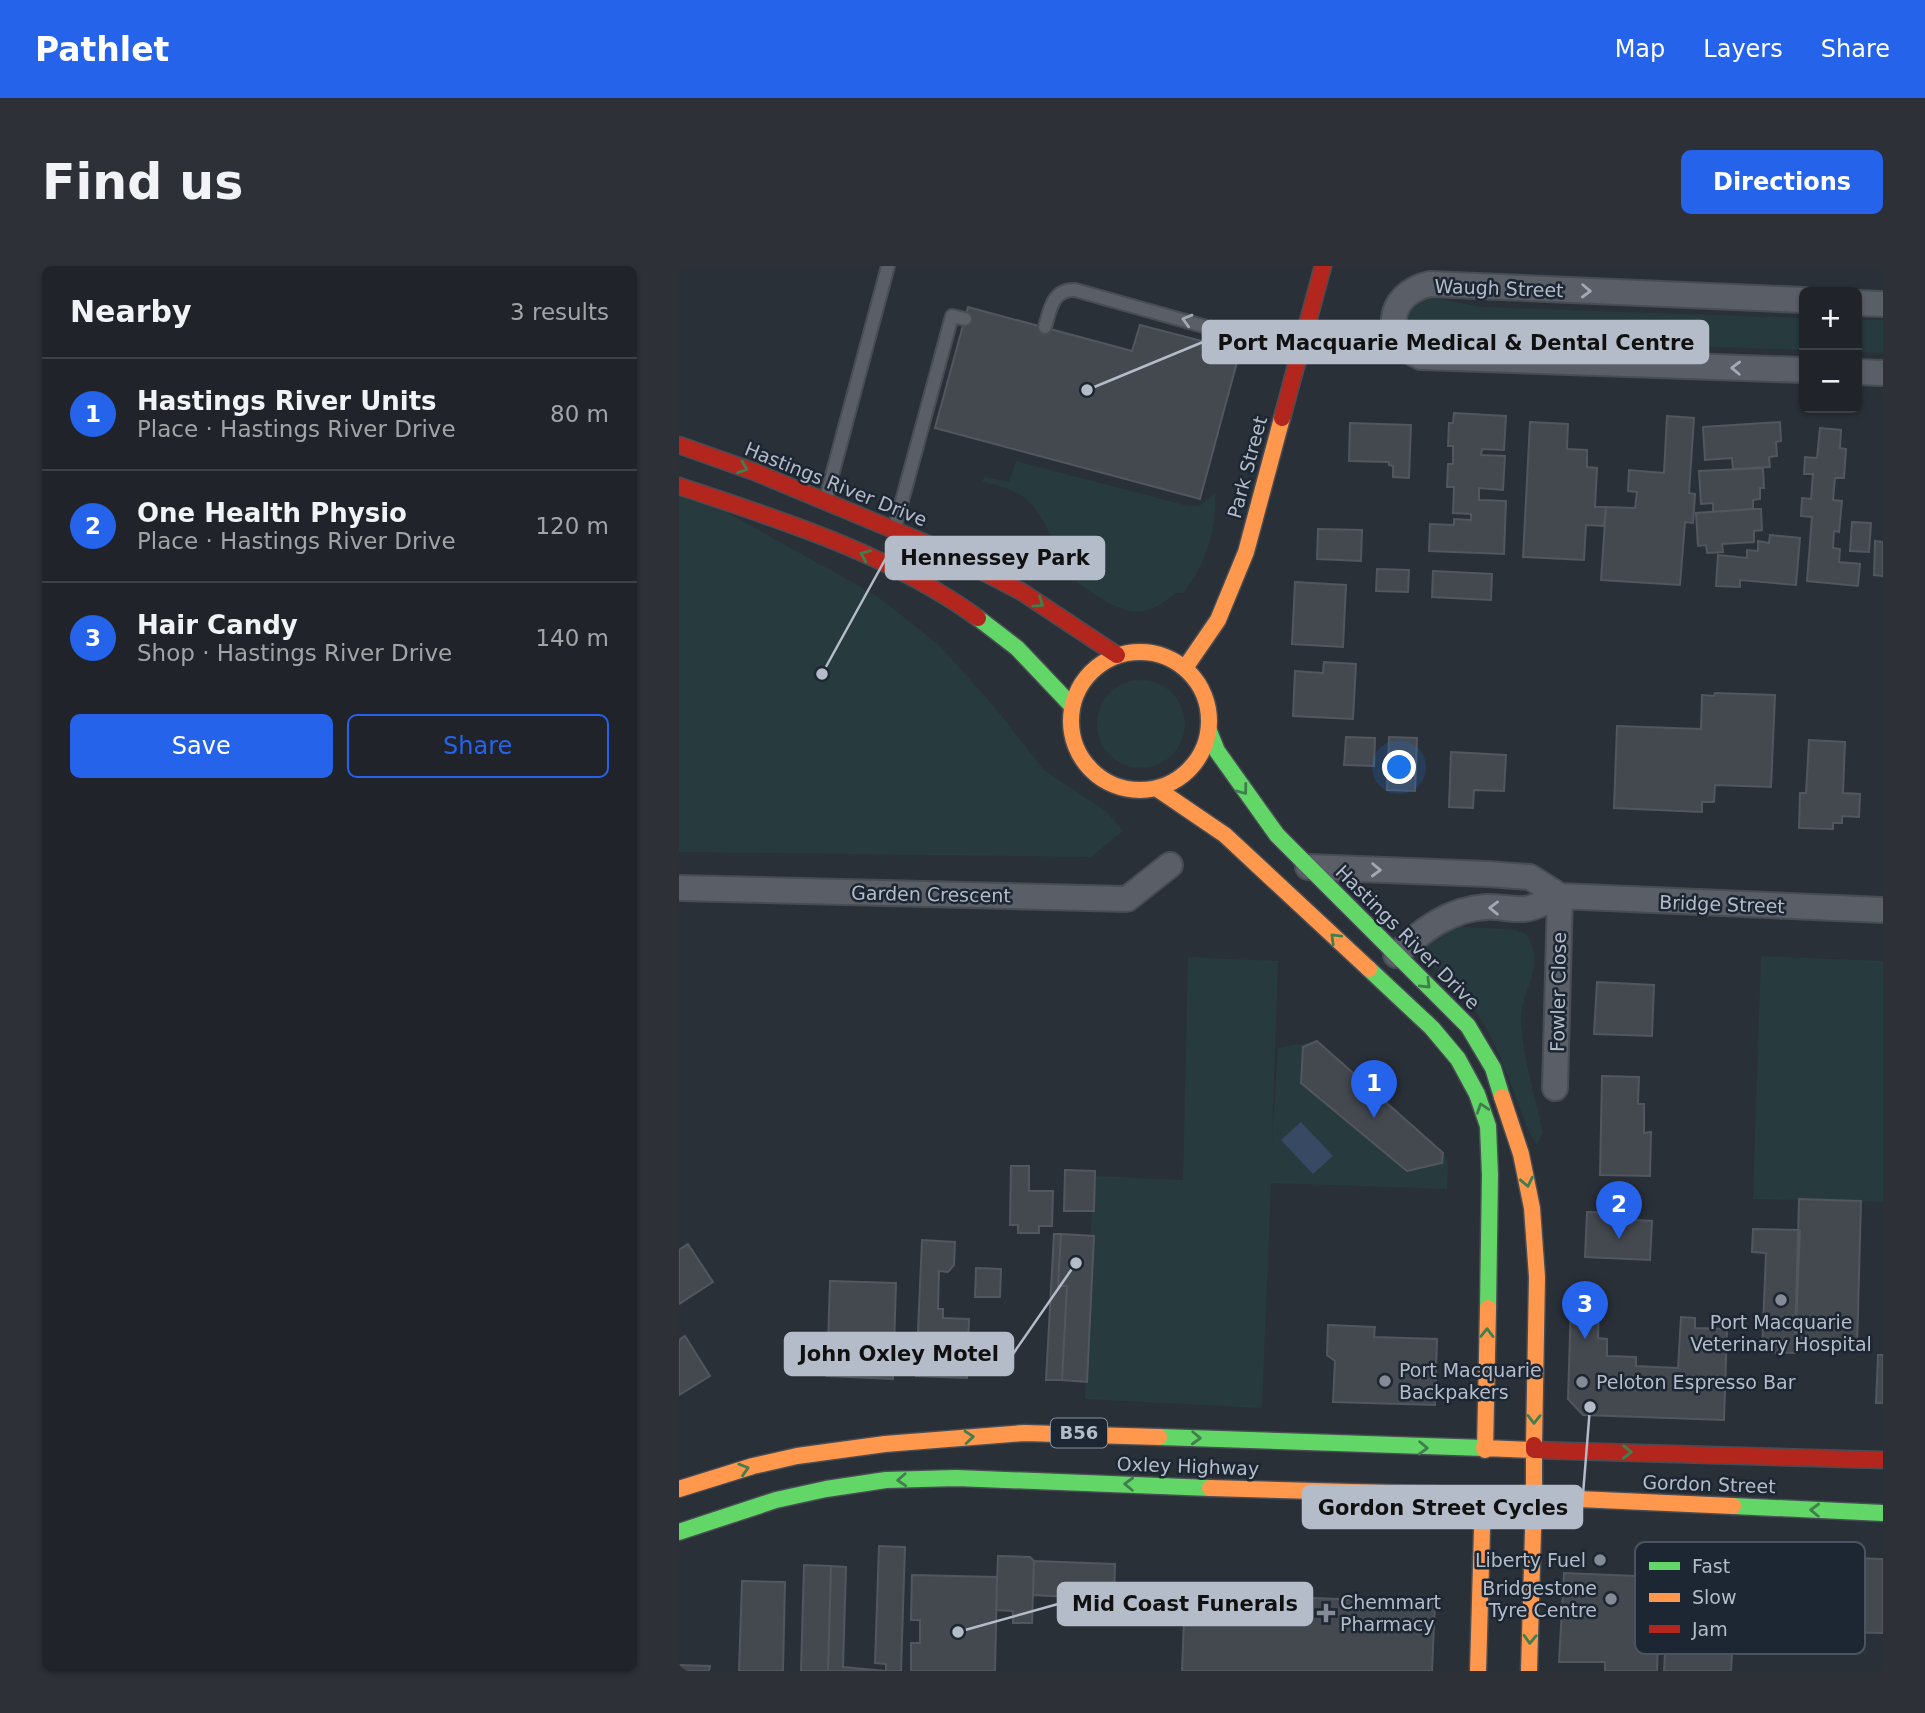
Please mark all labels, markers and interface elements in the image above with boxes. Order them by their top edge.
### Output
text: Pathlet [35,30,169,69]
text: Map [1615,35,1665,63]
text: Layers [1703,35,1783,63]
text: Share [1821,35,1890,63]
button: Directions [1681,150,1883,214]
text: Find us [42,154,243,211]
street label: Waugh Street [1434,275,1564,301]
one-way arrow [1581,284,1592,299]
map controls [1799,287,1862,413]
button: + [1799,287,1862,350]
text: Nearby [70,294,192,329]
text: 3 results [510,299,609,325]
one-way arrow [1181,314,1193,329]
callout: Port Macquarie Medical & Dental Centre [1203,321,1708,363]
text: Port Macquarie Medical & Dental Centre [1217,331,1695,355]
button: − [1799,350,1862,413]
one-way arrow [1730,360,1741,376]
text: Hastings River Units [137,386,437,416]
text: 1 [85,401,101,427]
text: 80 m [550,401,609,427]
street label: Park Street [1223,414,1271,520]
text: Place · Hastings River Drive [137,416,456,442]
street label: Hastings River Drive [742,437,930,531]
one-way arrow [737,460,749,474]
text: One Health Physio [137,498,407,528]
text: 2 [85,513,101,539]
text: 120 m [535,513,609,539]
text: Place · Hastings River Drive [137,528,456,554]
callout: Hennessey Park [886,537,1104,579]
text: Hennessey Park [900,546,1091,570]
one-way arrow [860,549,873,563]
one-way arrow [1031,595,1044,607]
text: Hair Candy [137,610,298,640]
text: 3 [85,625,101,651]
text: 140 m [535,625,609,651]
text: Shop · Hastings River Drive [137,640,452,666]
button: Save [70,714,333,778]
button: Share [347,714,609,778]
your location [1382,750,1416,784]
one-way arrow [1235,782,1247,794]
street label: Hastings River Drive [1331,860,1485,1014]
one-way arrow [1371,862,1382,877]
street label: Garden Crescent [851,882,1011,906]
street label: Bridge Street [1659,891,1785,917]
one-way arrow [1488,900,1499,915]
street label: Fowler Close [1546,932,1570,1052]
one-way arrow [1330,934,1343,947]
one-way arrow [1418,976,1431,989]
pin: 1 [1351,1060,1397,1118]
one-way arrow [1476,1102,1490,1115]
one-way arrow [1519,1176,1534,1188]
pin: 2 [1596,1181,1642,1239]
pin: 3 [1562,1281,1608,1339]
marker: Port Macquarie Veterinary Hospital [1773,1292,1789,1308]
place label: Port Macquarie Veterinary Hospital [1690,1311,1872,1355]
one-way arrow [1479,1327,1495,1337]
callout: John Oxley Motel [785,1333,1013,1375]
text: John Oxley Motel [797,1342,999,1366]
place label: Port Macquarie Backpakers [1399,1359,1542,1403]
place label: Peloton Espresso Bar [1596,1371,1796,1393]
marker: Port Macquarie Backpakers [1377,1373,1393,1389]
marker: Peloton Espresso Bar [1574,1374,1590,1390]
one-way arrow [1527,1414,1542,1425]
road number: B56 [1051,1418,1107,1448]
one-way arrow [964,1430,975,1445]
one-way arrow [1191,1431,1202,1446]
one-way arrow [1418,1440,1429,1455]
one-way arrow [1621,1445,1632,1460]
street label: Oxley Highway [1116,1453,1260,1479]
one-way arrow [737,1463,750,1477]
street label: Gordon Street [1642,1471,1776,1497]
one-way arrow [896,1472,907,1487]
one-way arrow [1124,1477,1135,1492]
callout: Gordon Street Cycles [1303,1486,1582,1528]
text: Gordon Street Cycles [1318,1496,1568,1520]
one-way arrow [1809,1502,1820,1517]
legend [1635,1542,1865,1654]
place label: Liberty Fuel [1475,1549,1586,1571]
marker: Liberty Fuel [1592,1552,1608,1568]
text: Fast [1692,1555,1730,1577]
place label: Bridgestone Tyre Centre [1482,1577,1597,1621]
callout: Mid Coast Funerals [1058,1583,1312,1625]
text: Slow [1692,1586,1737,1608]
place label: Chemmart Pharmacy [1340,1591,1441,1635]
marker: Bridgestone Tyre Centre [1603,1591,1619,1607]
text: Mid Coast Funerals [1072,1592,1298,1616]
marker: Chemmart Pharmacy [1318,1605,1334,1621]
text: Jam [1691,1618,1728,1640]
one-way arrow [1522,1633,1537,1644]

